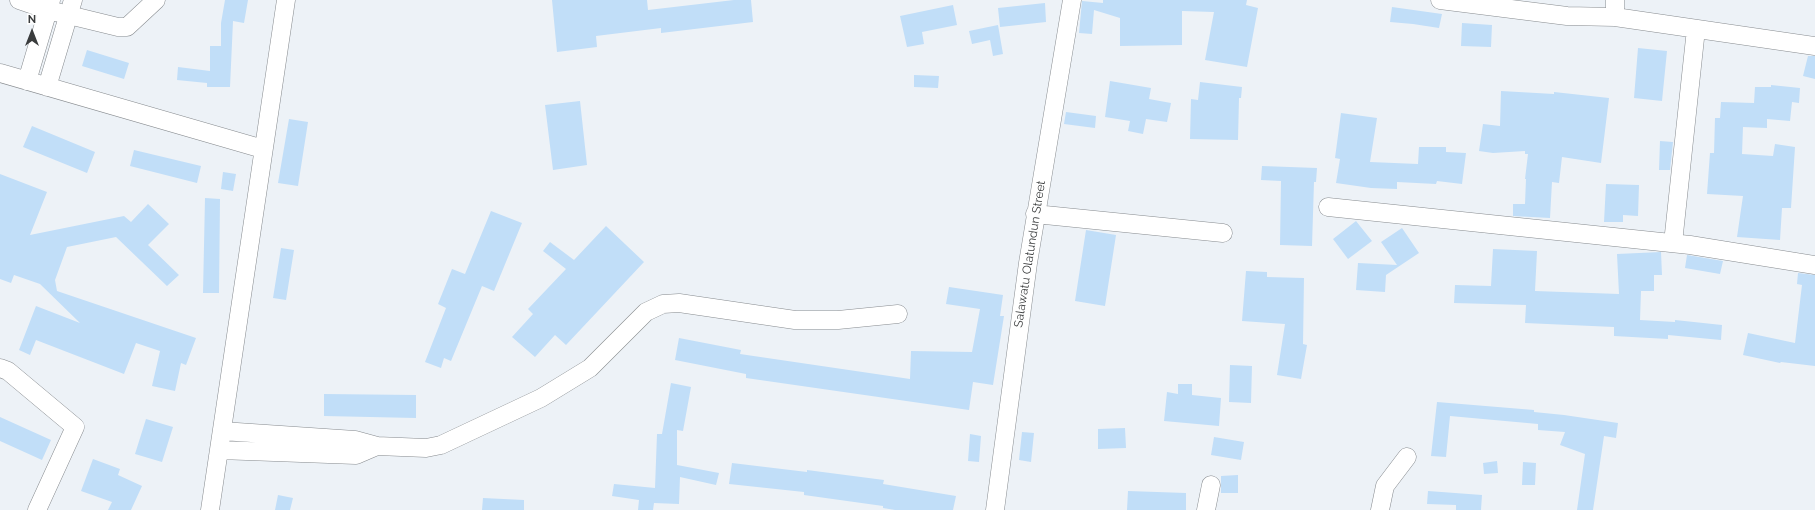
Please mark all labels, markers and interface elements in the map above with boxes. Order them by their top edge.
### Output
north arrow [12,12,52,52]
text: N [28,13,36,26]
street label: Salawatu Olatundun Street [1011,180,1049,328]

